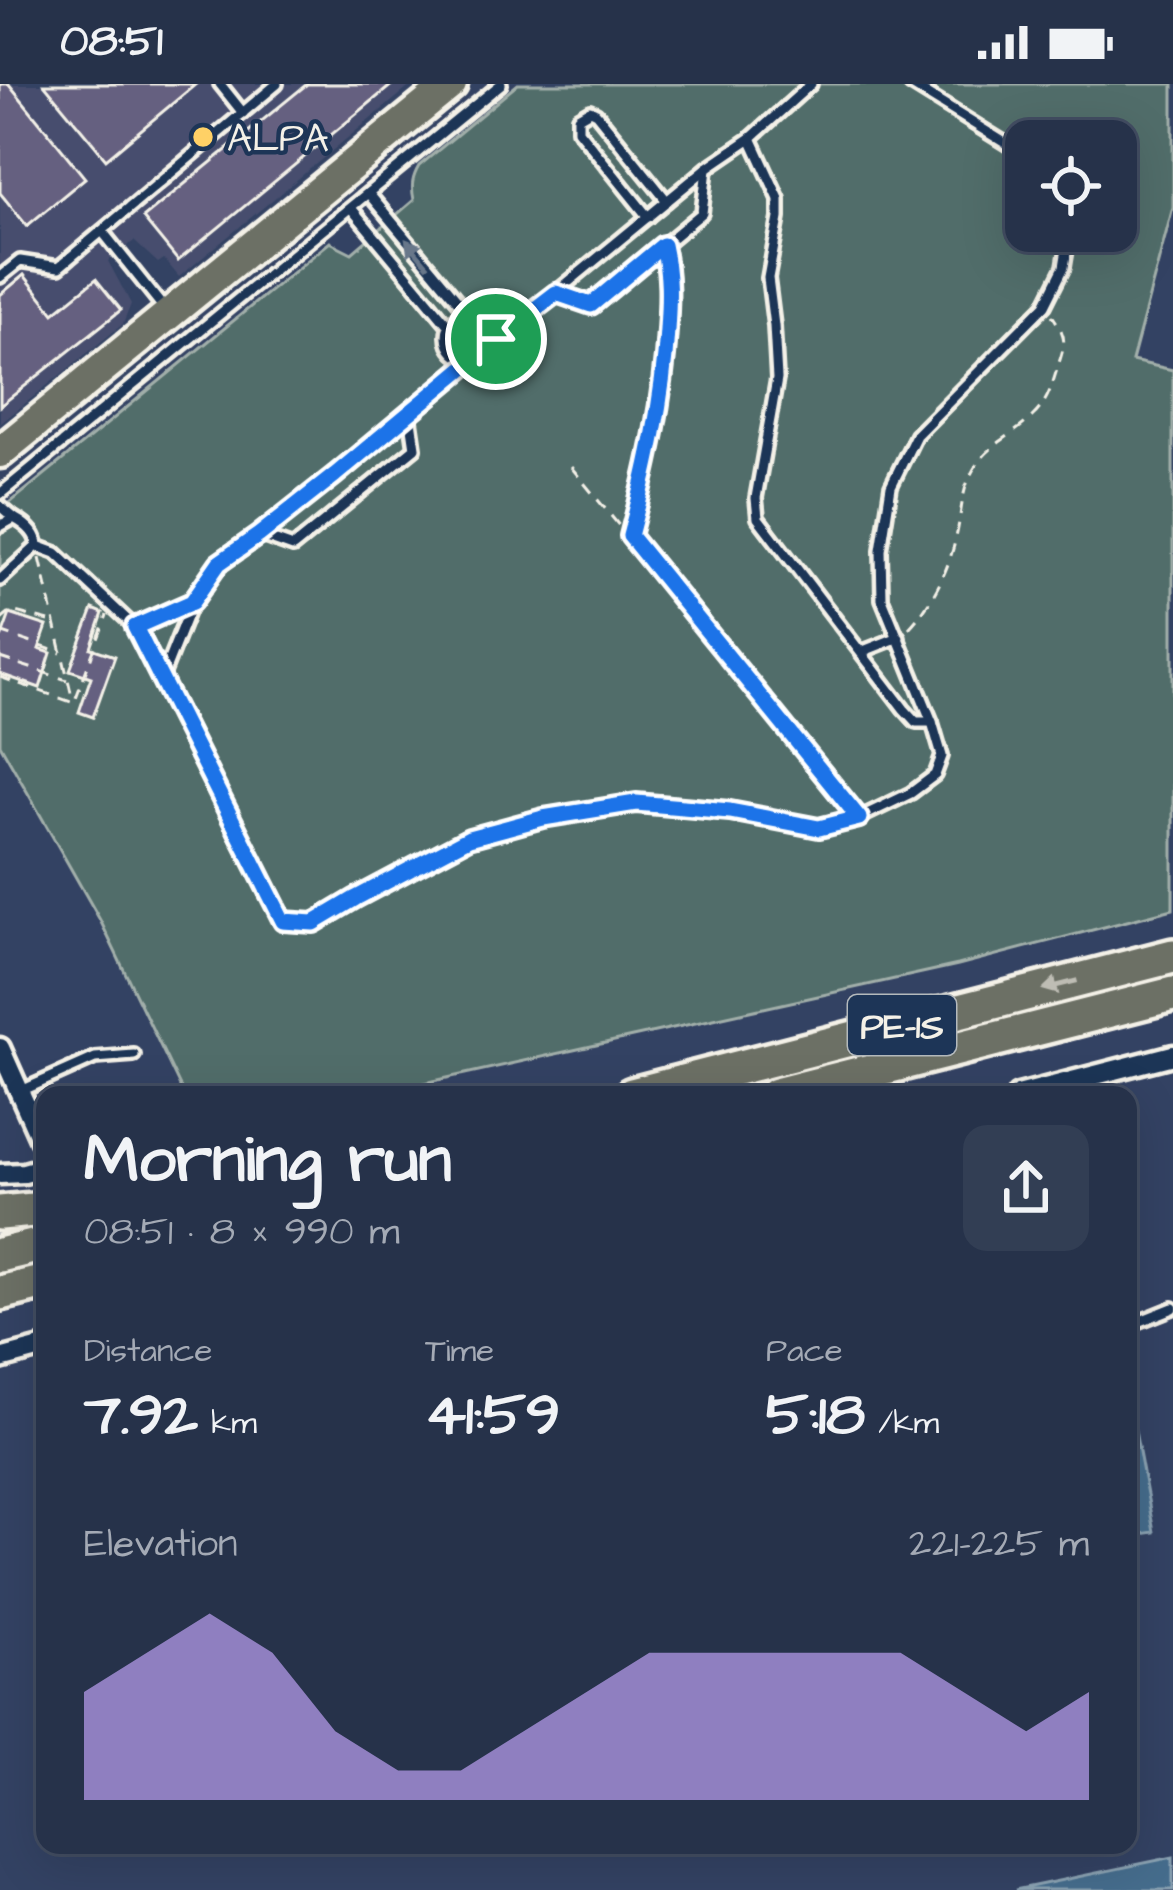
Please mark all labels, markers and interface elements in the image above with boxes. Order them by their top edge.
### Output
text: 08:51 [60,11,163,73]
place label: ALPA [227,113,329,167]
map controls [1005,120,1137,252]
button: locate [1005,120,1137,252]
marker: ALPA [190,124,216,150]
one-way arrow [405,237,431,268]
pin [445,288,547,390]
icon: arrive [463,306,529,372]
one-way arrow [1041,976,1078,995]
road number: PE-1S [848,995,956,1055]
text: Morning run [84,1115,452,1207]
button: share [963,1125,1089,1251]
text: 08:51 · 8 × 990 m [84,1206,400,1260]
text: Distance [84,1328,212,1374]
text: Time [425,1328,494,1374]
text: Pace [766,1328,843,1374]
text: 7.92 [84,1374,198,1457]
text: 41:59 [425,1374,560,1457]
text: 5:18 [766,1374,865,1457]
text: km [198,1400,257,1446]
text: /km [865,1400,939,1446]
text: Elevation [84,1518,238,1572]
text: 221–225 m [909,1518,1089,1572]

